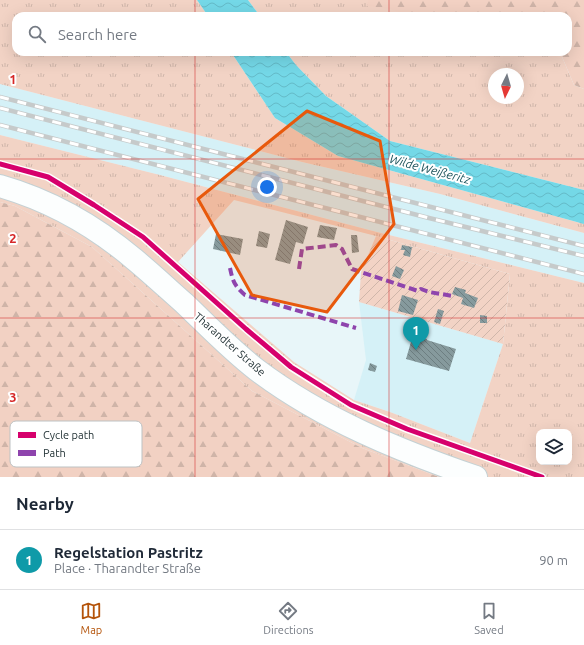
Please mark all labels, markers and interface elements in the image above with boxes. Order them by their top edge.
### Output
search box [12,12,572,56]
icon: search [26,23,48,45]
text: Search here [58,26,137,43]
north arrow [488,68,524,104]
text: 1 [9,72,17,86]
water label: Wilde Weißeritz [388,152,472,186]
your location [257,177,277,197]
text: 2 [9,231,17,245]
street label: Tharandter Straße [192,310,268,378]
pin: 1 [403,317,429,350]
text: 3 [9,390,17,404]
legend [10,421,142,467]
text: Cycle path [43,429,94,441]
map controls [536,429,572,465]
button: layers [536,429,572,465]
text: Path [43,447,66,459]
text: Nearby [16,494,74,513]
text: Regelstation Pastritz [54,544,203,561]
text: 1 [25,553,33,567]
text: 90 m [539,553,568,567]
text: Place · Tharandter Straße [54,561,201,575]
tab: Map [80,600,102,636]
tab: Directions [263,600,314,636]
tab: Saved [474,600,504,636]

